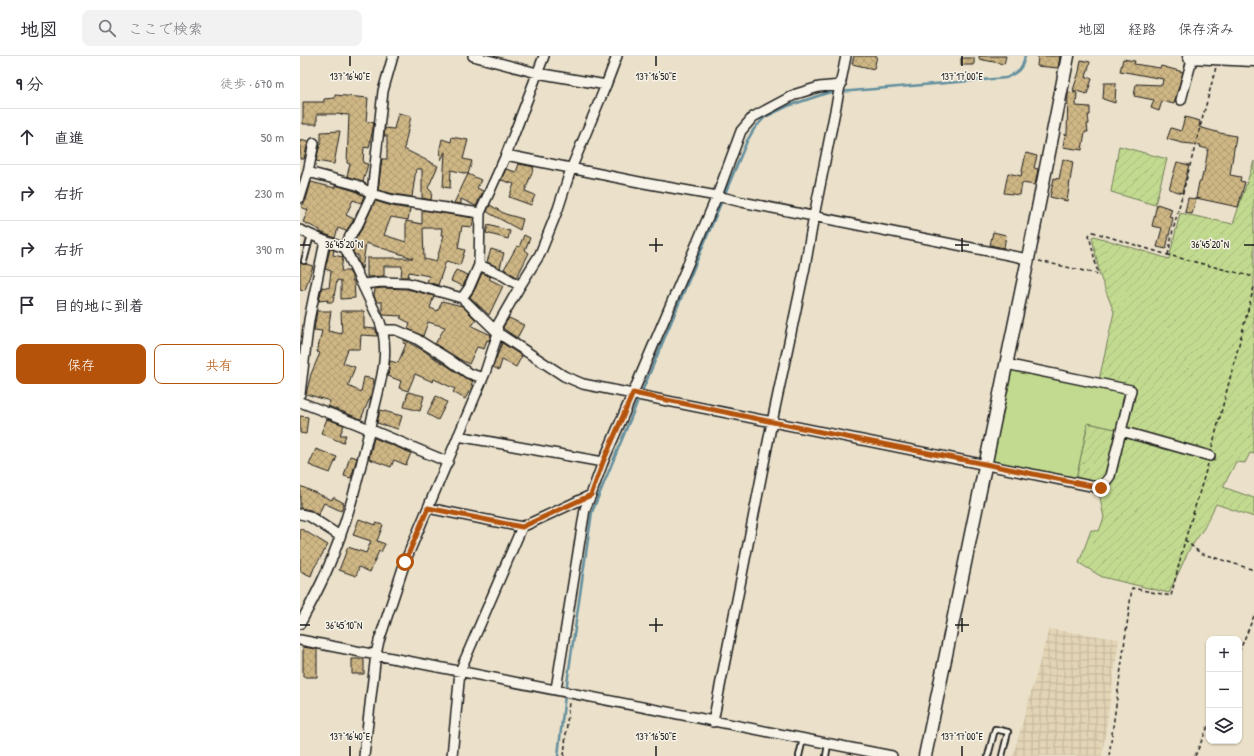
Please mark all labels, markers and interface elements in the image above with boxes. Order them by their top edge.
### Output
search box [82,10,362,46]
text: 地図 [20,16,58,42]
icon: search [96,17,118,39]
text: ここで検索 [128,18,203,39]
text: 地図 [1078,19,1106,38]
text: 経路 [1128,19,1156,38]
text: 保存済み [1178,19,1234,38]
text: 137°16'40"E [330,70,371,83]
text: 137°16'50"E [636,70,677,83]
text: 137°17'00"E [941,70,984,83]
text: 9 分 [16,72,43,95]
text: 徒歩 · 670 m [220,74,284,92]
icon: ahead [16,126,38,148]
text: 直進 [54,127,84,148]
text: 50 m [261,128,284,146]
icon: right [16,182,38,204]
text: 右折 [54,183,84,204]
text: 230 m [254,184,284,202]
icon: right [16,238,38,260]
text: 36°45'20"N [325,238,363,251]
text: 36°45'20"N [1191,238,1229,251]
text: 右折 [54,239,84,260]
text: 390 m [256,240,284,258]
icon: arrive [16,294,38,316]
text: 目的地に到着 [54,295,144,316]
button: 保存 [16,344,146,384]
button: 共有 [154,344,284,384]
route end [1092,479,1110,497]
route start [396,553,414,571]
text: 36°45'10"N [326,619,362,632]
map controls [1206,636,1242,744]
button: + [1206,636,1242,672]
button: − [1206,672,1242,708]
button: layers [1206,708,1242,744]
text: 137°16'40"E [330,730,371,743]
text: 137°16'50"E [636,730,677,743]
text: 137°17'00"E [941,730,984,743]

